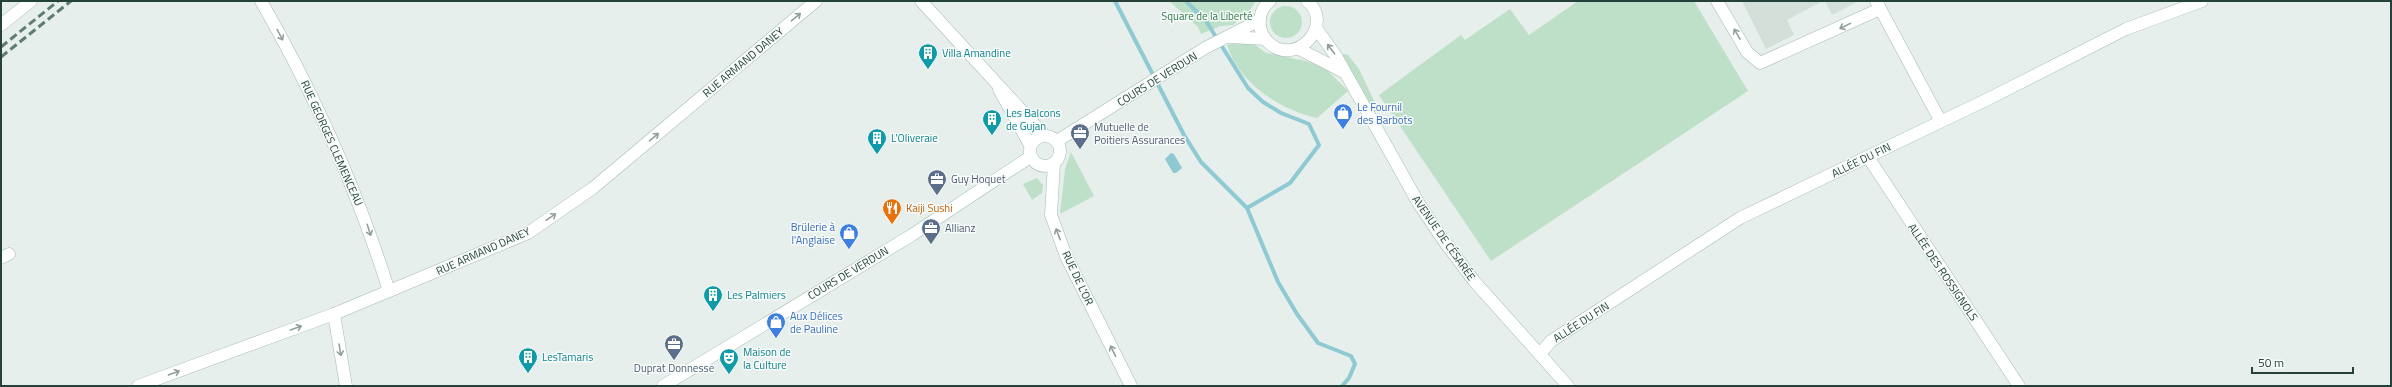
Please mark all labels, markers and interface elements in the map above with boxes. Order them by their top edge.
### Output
park label: Square de la Liberté [1161,8,1253,24]
one-way arrow [790,13,801,22]
street label: RUE ARMAND DANEY [699,23,787,101]
one-way arrow [1839,23,1851,30]
one-way arrow [1732,28,1740,40]
one-way arrow [276,29,284,41]
building icon: Villa Amandine [917,42,939,70]
one-way arrow [1327,44,1335,55]
place label: Villa Amandine [942,45,1011,61]
street label: COURS DE VERDUN [1114,48,1200,110]
street label: RUE GEORGES CLEMENCEAU [297,78,367,208]
place label: Le Fournil des Barbots [1357,99,1413,128]
shop icon: Le Fournil des Barbots [1332,102,1354,130]
place label: Les Balcons de Gujan [1006,105,1061,134]
building icon: Les Balcons de Gujan [981,108,1003,136]
place label: Mutuelle de Poitiers Assurances [1094,119,1185,148]
office icon: Mutuelle de Poitiers Assurances [1069,122,1091,150]
building icon: L'Oliveraie [866,127,888,155]
place label: L'Oliveraie [891,130,938,146]
one-way arrow [648,133,659,142]
street label: ALLÉE DU FIN [1829,139,1893,181]
office icon: Guy Hoquet [926,168,948,196]
place label: Guy Hoquet [951,171,1006,187]
street label: AVENUE DE CÉSARÉE [1409,192,1479,284]
restaurant icon: Kaiji Sushi [881,197,903,225]
place label: Kaiji Sushi [906,200,953,216]
one-way arrow [545,213,556,221]
office icon: Allianz [920,217,942,245]
place label: Brülerie à l'Anglaise [791,219,835,248]
place label: Allianz [945,220,975,236]
street label: ALLÉE DES ROSSIGNOLS [1904,220,1982,324]
shop icon: Brülerie à l'Anglaise [838,222,860,250]
one-way arrow [365,223,373,235]
street label: RUE ARMAND DANEY [433,223,533,279]
one-way arrow [1053,228,1061,240]
street label: COURS DE VERDUN [805,242,891,304]
street label: RUE DE L'OR [1058,248,1098,308]
building icon: Les Palmiers [702,284,724,312]
place label: Les Palmiers [727,287,786,303]
street label: ALLÉE DU FIN [1550,298,1612,346]
place label: Aux Délices de Pauline [790,308,843,337]
shop icon: Aux Délices de Pauline [765,311,787,339]
one-way arrow [290,324,303,331]
office icon: Duprat Donnesse [663,333,685,361]
one-way arrow [336,343,344,356]
place label: Maison de la Culture [743,344,791,373]
building icon: LesTamaris [517,346,539,374]
one-way arrow [1109,346,1116,358]
theatre icon: Maison de la Culture [718,347,740,375]
place label: LesTamaris [542,349,593,365]
scale bar [2252,349,2353,375]
text: 50 m [2258,353,2284,372]
place label: Duprat Donnesse [634,360,715,376]
one-way arrow [168,368,180,376]

